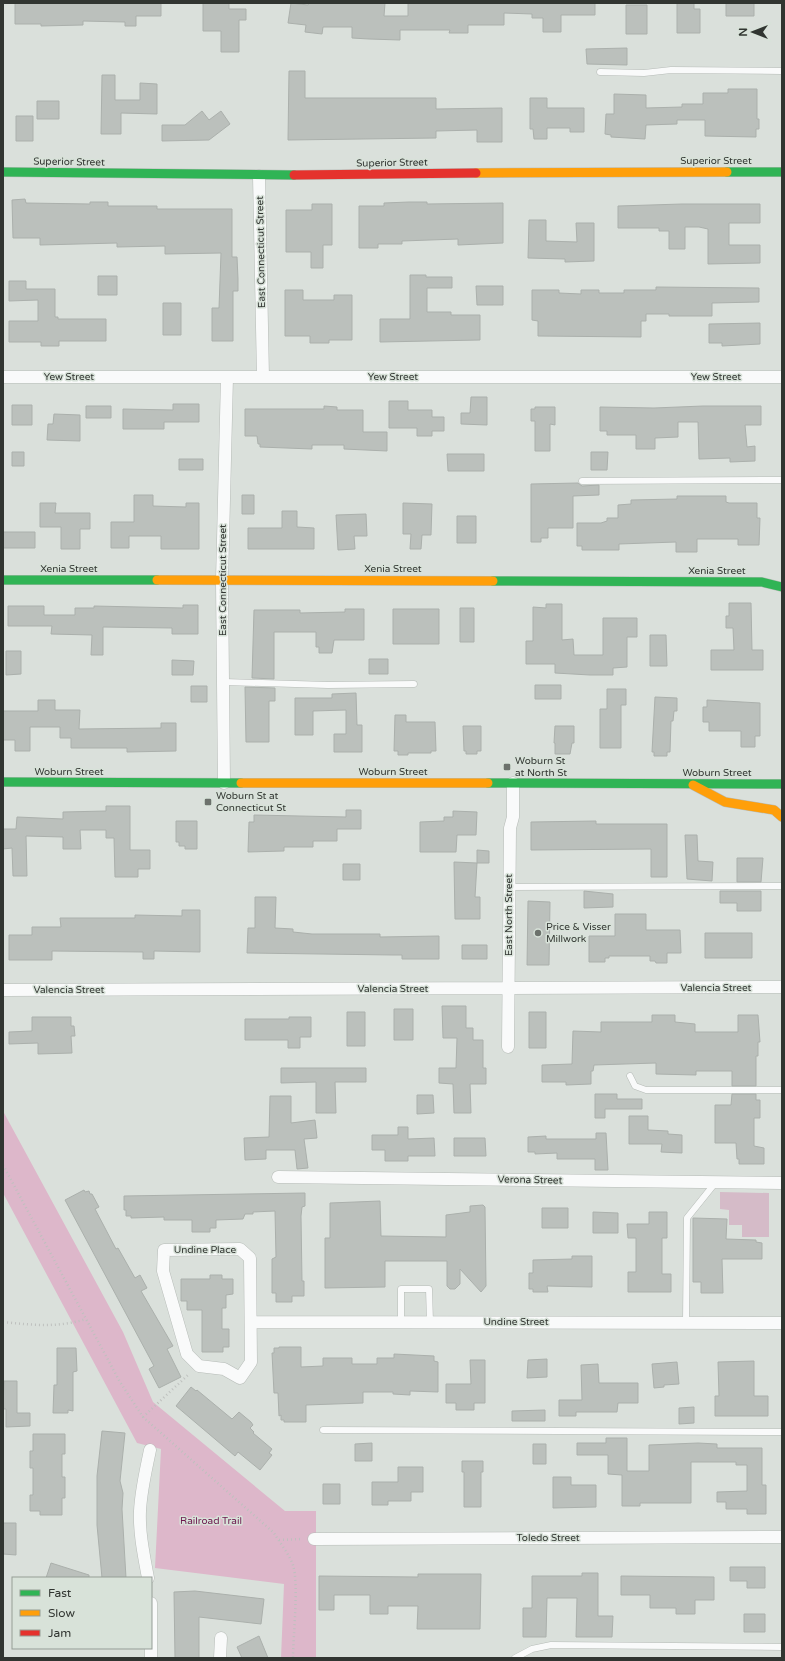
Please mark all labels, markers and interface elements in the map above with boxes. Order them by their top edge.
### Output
north arrow [733,12,773,52]
text: N [737,28,750,36]
street label: Superior Street [33,155,105,169]
street label: Superior Street [680,155,752,167]
street label: Superior Street [356,156,428,170]
street label: East Connecticut Street [254,196,268,308]
street label: Yew Street [44,371,94,383]
street label: Yew Street [368,371,418,383]
street label: Yew Street [691,371,741,383]
street label: East Connecticut Street [217,524,229,636]
street label: Xenia Street [40,563,98,575]
street label: Xenia Street [364,563,422,575]
street label: Xenia Street [688,565,746,577]
place label: Woburn St at North St [515,755,567,779]
marker: Woburn St at North St [502,762,512,772]
street label: Woburn Street [34,766,104,778]
street label: Woburn Street [358,766,428,778]
street label: Woburn Street [682,767,752,779]
place label: Woburn St at Connecticut St [216,790,286,814]
marker: Woburn St at Connecticut St [203,797,213,807]
street label: East North Street [503,874,515,956]
place label: Price & Visser Millwork [546,921,611,945]
marker: Price & Visser Millwork [533,928,543,938]
street label: Valencia Street [681,982,752,994]
street label: Valencia Street [358,983,429,995]
street label: Valencia Street [34,984,105,996]
street label: Verona Street [498,1173,563,1187]
street label: Undine Place [174,1244,237,1256]
street label: Undine Street [483,1316,549,1328]
park label: Railroad Trail [180,1515,242,1527]
street label: Toledo Street [516,1532,580,1544]
legend [12,1577,152,1649]
text: Fast [48,1586,72,1600]
text: Slow [48,1606,75,1620]
text: Jam [48,1626,71,1640]

